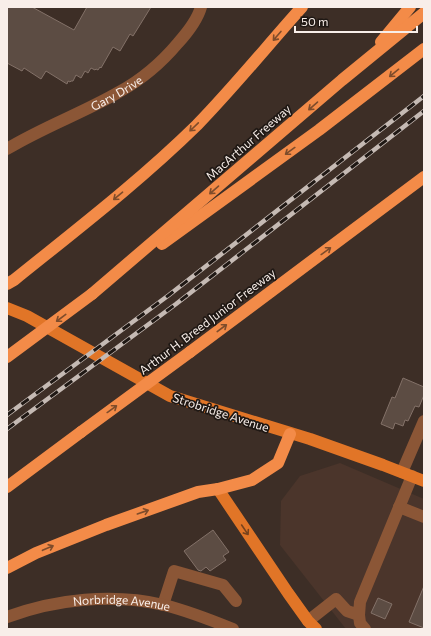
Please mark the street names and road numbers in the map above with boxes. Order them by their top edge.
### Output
street label: Gary Drive [88,72,145,113]
street label: MacArthur Freeway [203,101,293,183]
street label: Arthur H. Breed Junior Freeway [136,265,279,378]
street label: Strobridge Avenue [171,390,271,434]
street label: Norbridge Avenue [72,592,172,613]

